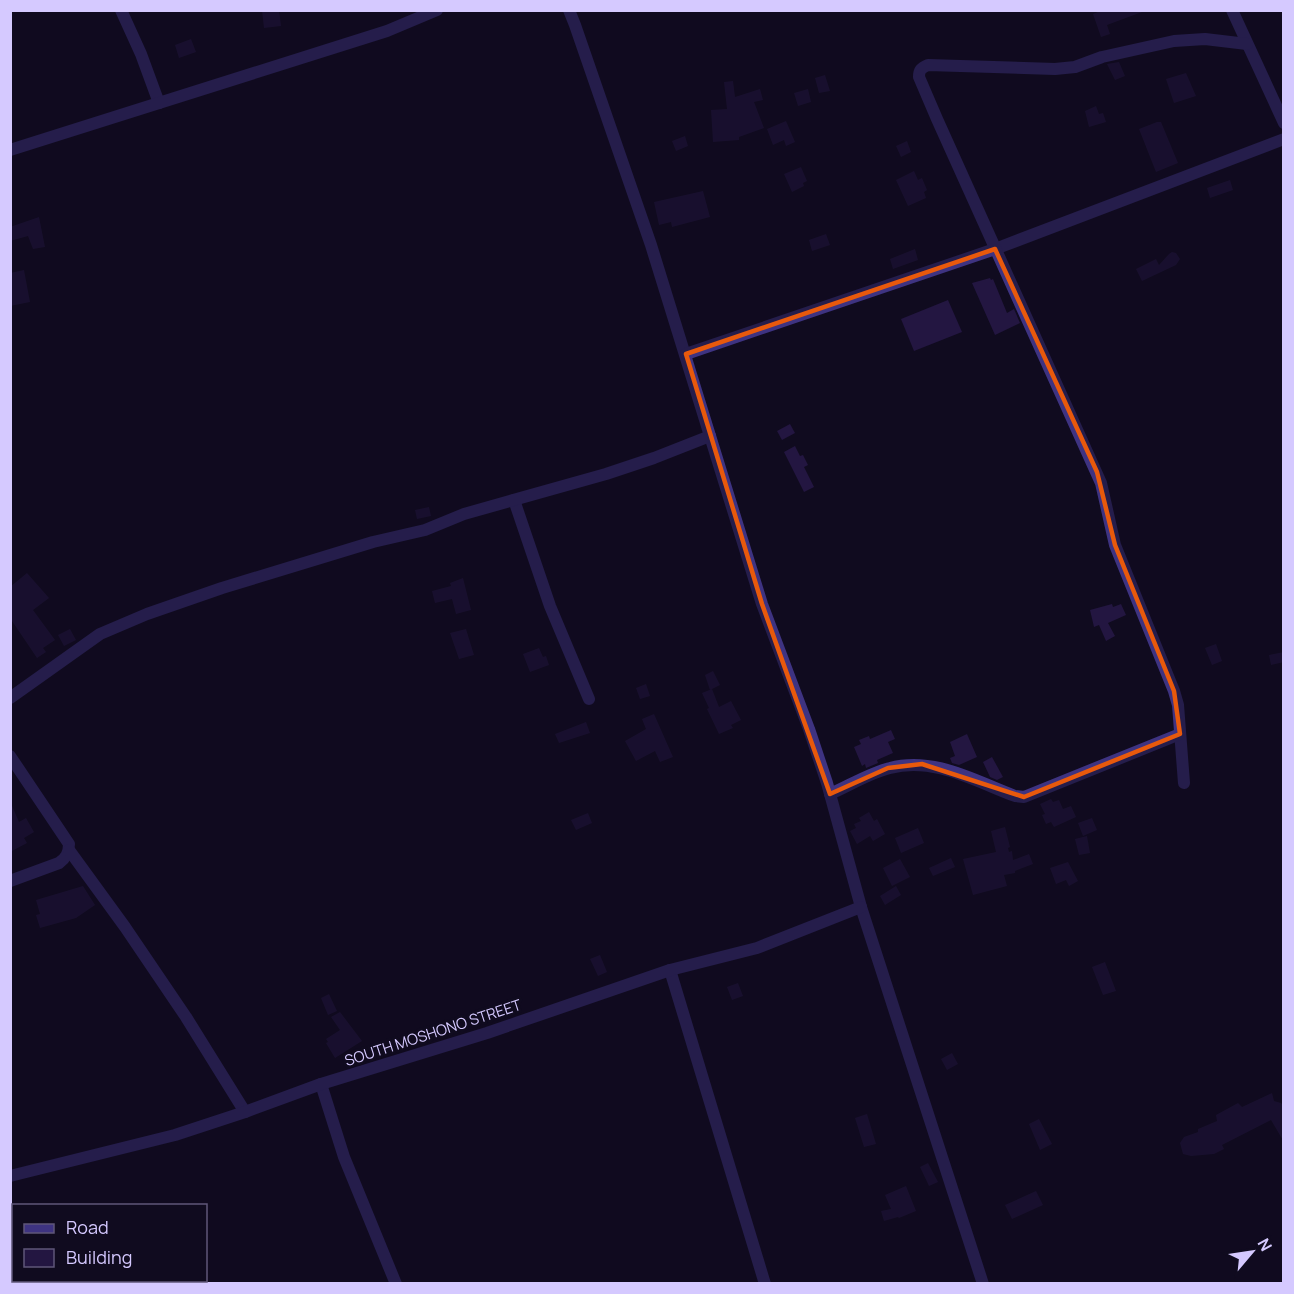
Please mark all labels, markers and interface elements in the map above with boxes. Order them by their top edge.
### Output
street label: SOUTH MOSHONO STREET [342,994,524,1071]
legend [12,1204,207,1282]
text: Road [66,1215,109,1239]
north arrow [1222,1222,1282,1282]
text: N [1253,1234,1278,1255]
text: Building [66,1245,132,1269]

